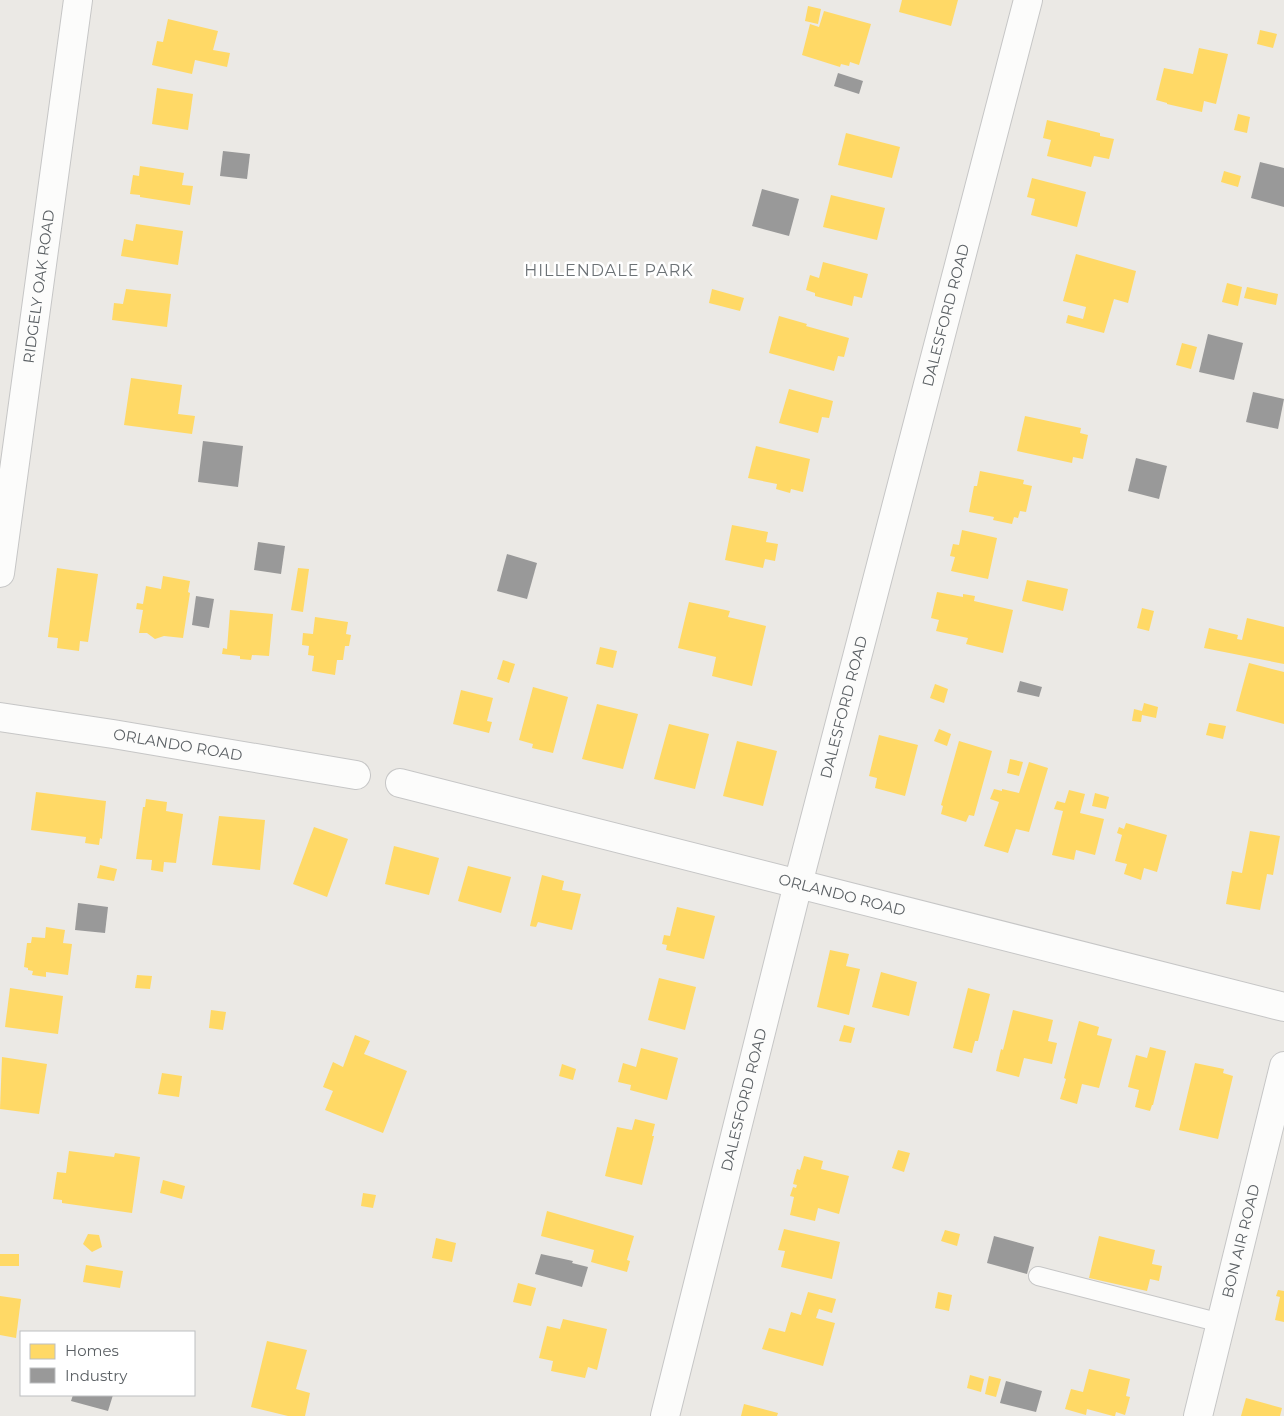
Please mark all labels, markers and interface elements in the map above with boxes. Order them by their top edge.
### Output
street label: RIDGELY OAK ROAD [19,209,58,365]
street label: DALESFORD ROAD [918,242,973,389]
district label: HILLENDALE PARK [524,261,694,280]
street label: DALESFORD ROAD [816,634,871,781]
street label: ORLANDO ROAD [112,724,244,765]
street label: ORLANDO ROAD [776,869,908,920]
street label: DALESFORD ROAD [717,1026,771,1173]
street label: BON AIR ROAD [1217,1182,1264,1300]
legend [20,1331,195,1396]
text: Homes [65,1341,119,1360]
text: Industry [65,1366,128,1385]

